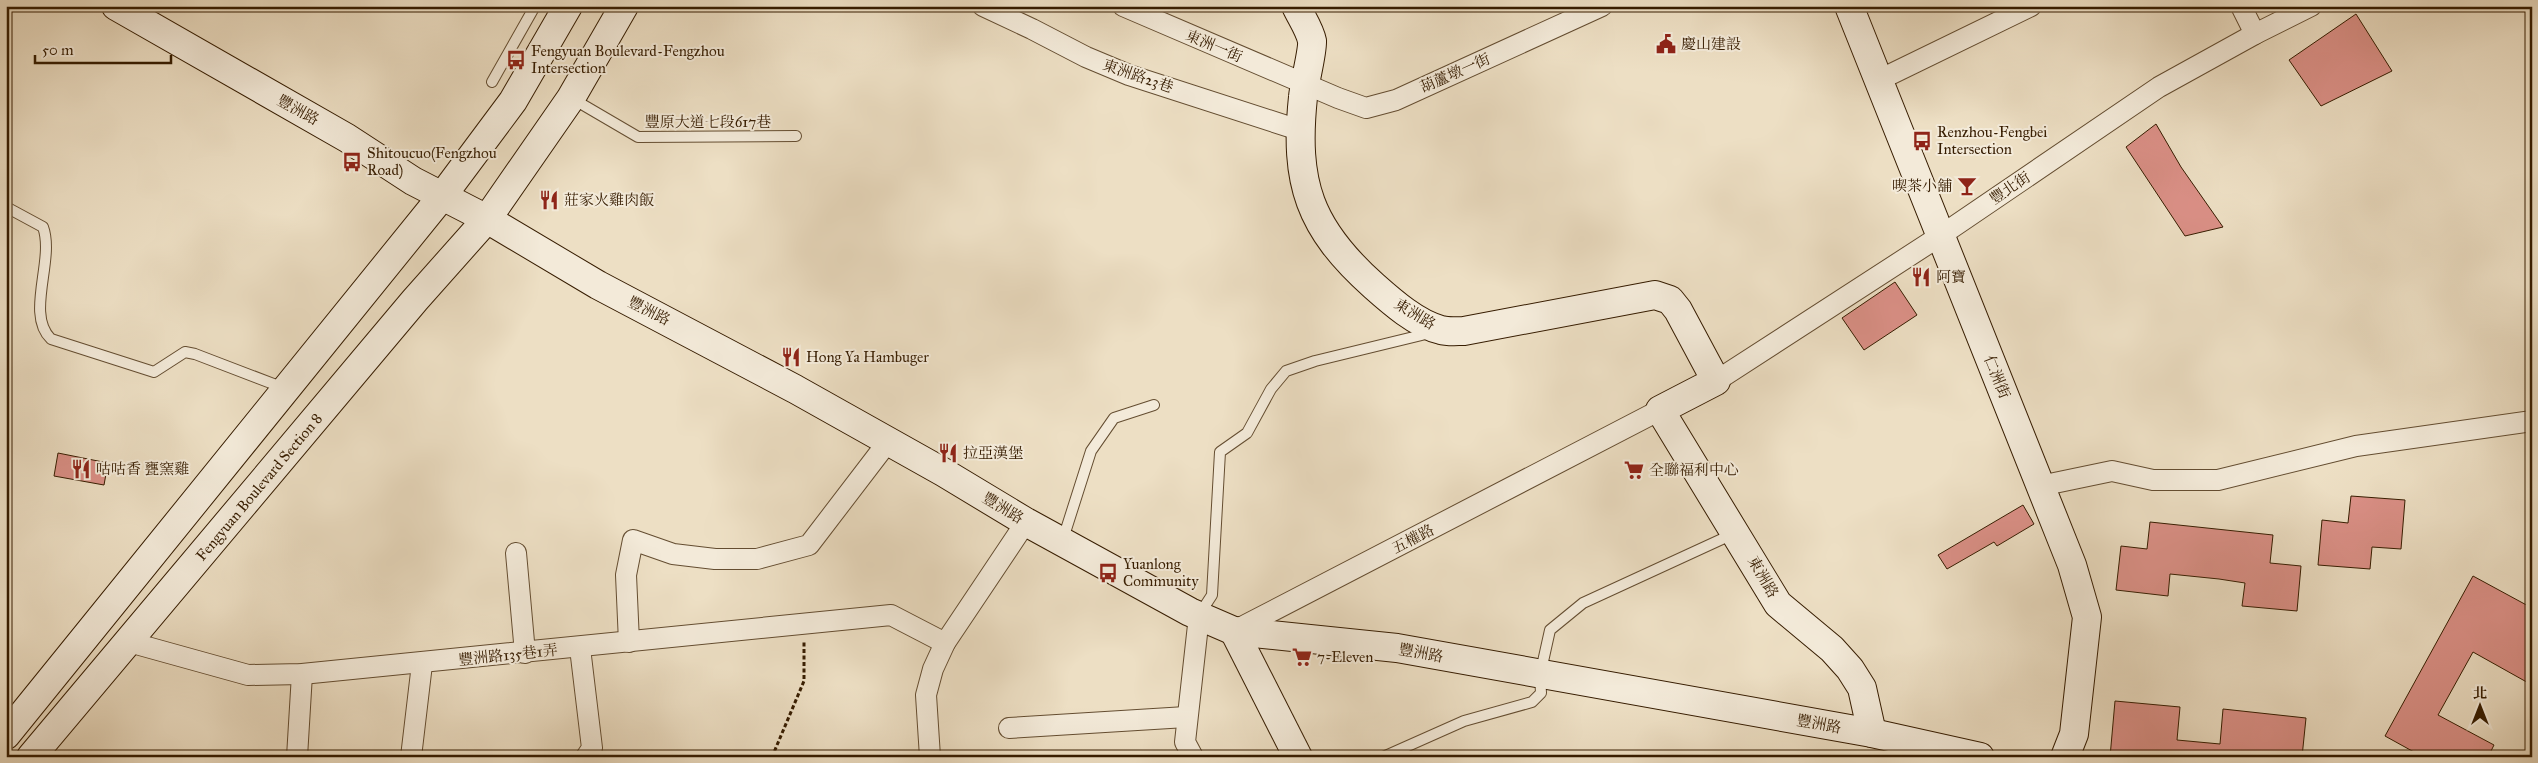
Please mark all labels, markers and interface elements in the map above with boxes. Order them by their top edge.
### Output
street label: 東洲一街 [1183,26,1245,66]
scale bar [35,32,171,64]
public building icon: 慶山建設 [1655,33,1677,55]
place label: 慶山建設 [1681,35,1741,53]
text: 50 m [42,41,74,59]
place label: Fengyuan Boulevard-Fengzhou Intersection [531,42,725,77]
bus stop icon: Fengyuan Boulevard-Fengzhou Intersection [505,49,527,71]
street label: 葫蘆墩一街 [1417,50,1493,96]
street label: 東洲路23巷 [1100,56,1176,96]
street label: 豐洲路 [274,91,322,129]
street label: 豐原大道七段617巷 [645,113,771,131]
place label: Renzhou-Fengbei Intersection [1937,123,2047,158]
bus stop icon: Renzhou-Fengbei Intersection [1911,130,1933,152]
place label: Shitoucuo(Fengzhou Road) [367,144,497,180]
bus stop icon: Shitoucuo(Fengzhou Road) [341,151,363,173]
street label: 豐北街 [1986,168,2034,208]
bar icon: 喫茶小舖 [1956,175,1978,197]
place label: 喫茶小舖 [1892,177,1952,195]
restaurant icon: 莊家火雞肉飯 [538,189,560,211]
place label: 莊家火雞肉飯 [564,191,654,209]
restaurant icon: 阿寶 [1910,266,1932,288]
place label: 阿寶 [1936,268,1966,286]
street label: 豐洲路 [625,293,673,329]
street label: 東洲路 [1391,295,1439,333]
restaurant icon: Hong Ya Hambuger [780,346,802,368]
place label: Hong Ya Hambuger [806,348,929,366]
street label: 仁洲街 [1980,353,2014,401]
street label: Fengyuan Boulevard Section 8 [192,410,326,564]
restaurant icon: 拉亞漢堡 [937,442,959,464]
place label: 拉亞漢堡 [963,444,1023,462]
restaurant icon: 咕咕香 甕窯雞 [70,458,92,480]
supermarket icon: 全聯福利中心 [1623,459,1645,481]
place label: 咕咕香 甕窯雞 [96,460,189,478]
place label: 全聯福利中心 [1649,461,1739,479]
street label: 豐洲路 [979,489,1027,527]
street label: 五權路 [1389,521,1437,557]
street label: 東洲路 [1744,553,1782,601]
place label: Yuanlong Community [1123,555,1199,590]
bus stop icon: Yuanlong Community [1097,562,1119,584]
street label: 豐洲路 [1397,640,1445,666]
street label: 豐洲路135巷1弄 [457,641,559,669]
supermarket icon: 7-Eleven [1291,646,1313,668]
place label: 7-Eleven [1317,648,1373,666]
north arrow [2456,680,2506,730]
text: 北 [2473,685,2487,702]
street label: 豐洲路 [1795,711,1843,737]

